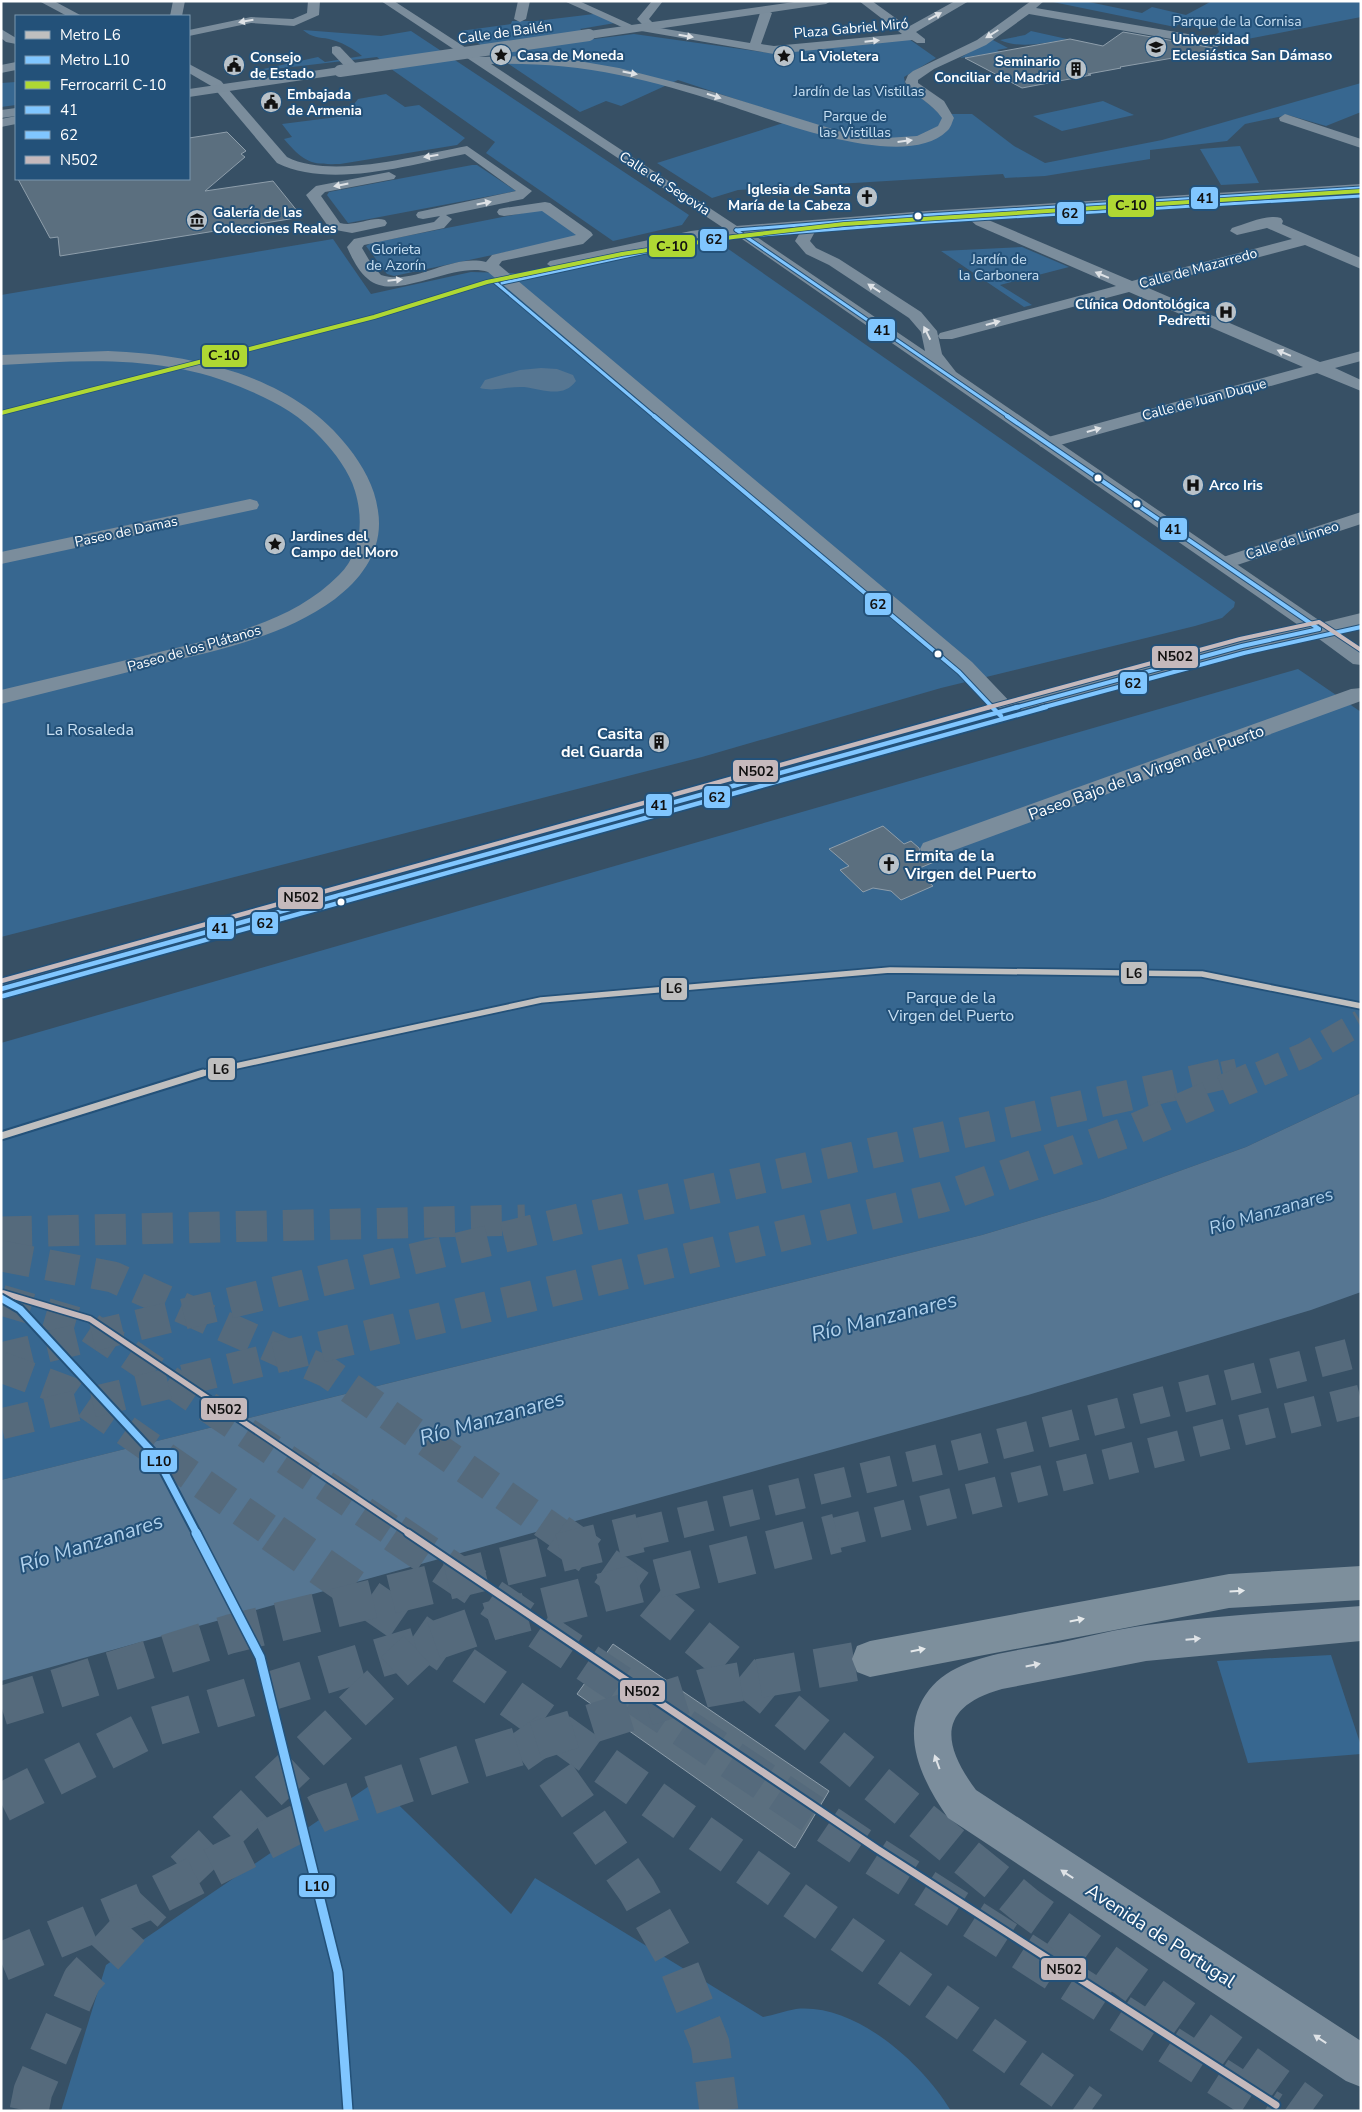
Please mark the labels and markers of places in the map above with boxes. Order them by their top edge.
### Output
place label: Universidad Eclesiástica San Dámaso [1172,30,1332,65]
school or university icon: Universidad Eclesiástica San Dámaso [1144,35,1168,59]
place icon: Casa de Moneda [489,43,513,67]
place icon: La Violetera [772,44,796,68]
place label: Casa de Moneda [517,46,624,65]
place label: La Violetera [800,47,879,66]
place label: Consejo de Estado [250,48,314,83]
place label: Seminario Conciliar de Madrid [934,52,1060,87]
public building icon: Consejo de Estado [222,53,246,77]
building icon: Seminario Conciliar de Madrid [1064,57,1088,81]
place label: Embajada de Armenia [287,85,362,120]
public building icon: Embajada de Armenia [259,90,283,114]
place label: Iglesia de Santa María de la Cabeza [728,180,851,215]
church icon: Iglesia de Santa María de la Cabeza [855,185,879,209]
place label: Galería de las Colecciones Reales [213,203,337,238]
museum icon: Galería de las Colecciones Reales [185,208,209,232]
unlabelled marker [913,211,923,221]
place label: Clínica Odontológica Pedretti [1075,295,1210,330]
hospital icon: Clínica Odontológica Pedretti [1214,300,1238,324]
unlabelled marker [1093,473,1103,483]
hospital icon: Arco Iris [1181,473,1205,497]
place label: Arco Iris [1209,476,1263,495]
unlabelled marker [1132,499,1142,509]
place label: Jardines del Campo del Moro [290,527,398,562]
place icon: Jardines del Campo del Moro [263,532,287,556]
unlabelled marker [933,649,943,659]
place label: Casita del Guarda [561,723,643,763]
building icon: Casita del Guarda [647,730,671,754]
place label: Ermita de la Virgen del Puerto [904,845,1037,885]
church icon: Ermita de la Virgen del Puerto [877,852,901,876]
unlabelled marker [336,897,346,907]

